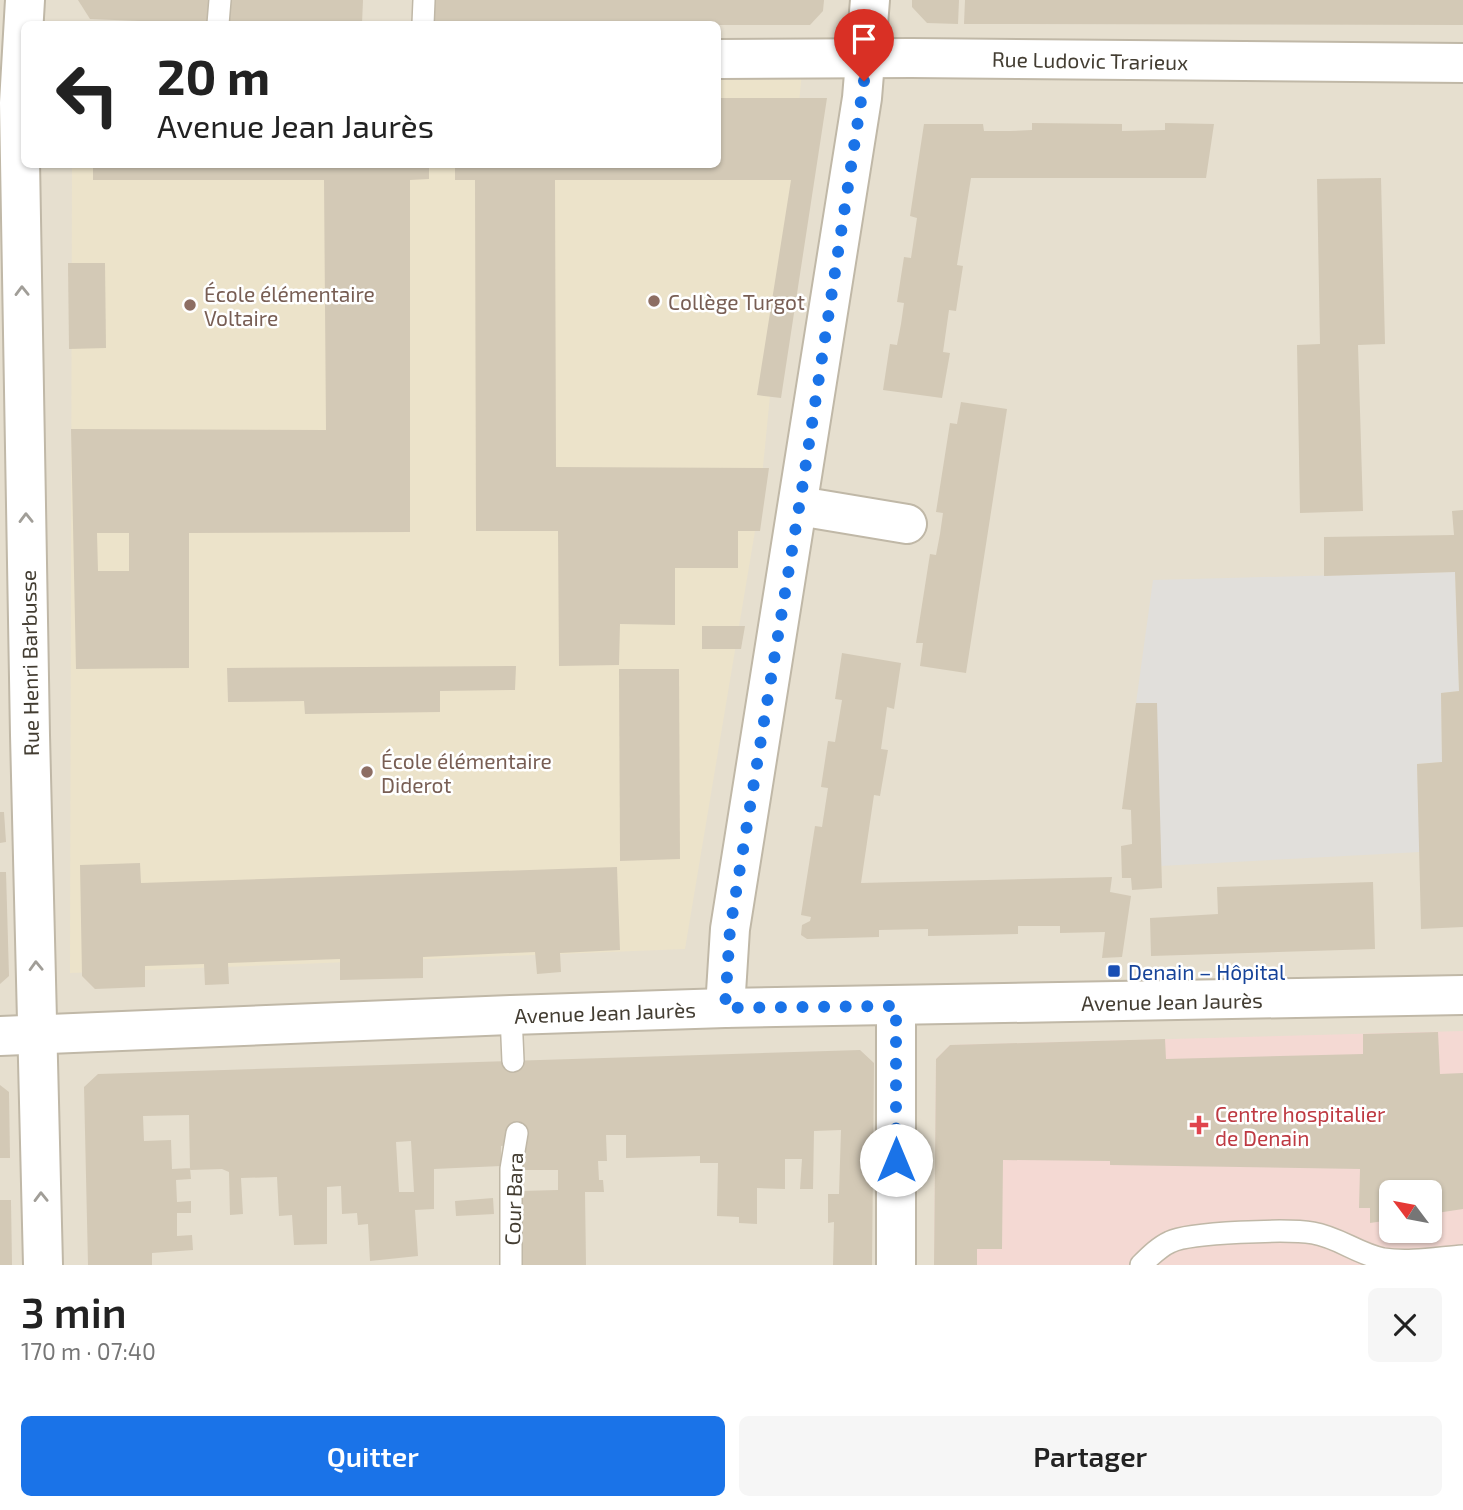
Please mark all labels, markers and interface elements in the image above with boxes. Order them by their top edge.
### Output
pin [834,9,894,81]
icon: arrive [845,20,883,58]
text: 20 m [157,46,270,105]
street label: Rue Ludovic Trarieux [992,46,1188,74]
icon: left [42,49,133,140]
text: Avenue Jean Jaurès [157,106,434,144]
place label: École élémentaire Voltaire [204,281,375,330]
one-way arrow [14,285,30,296]
place label: Collège Turgot [668,289,805,314]
marker: Collège Turgot [646,293,662,309]
marker: École élémentaire Voltaire [182,297,198,313]
one-way arrow [18,513,34,523]
street label: Rue Henri Barbusse [15,570,43,756]
place label: École élémentaire Diderot [381,748,552,797]
marker: École élémentaire Diderot [359,764,375,780]
place label: Denain – Hôpital [1128,959,1286,984]
one-way arrow [28,961,44,971]
marker: Denain – Hôpital [1106,963,1122,979]
street label: Avenue Jean Jaurès [1081,987,1263,1015]
street label: Avenue Jean Jaurès [514,996,696,1028]
place label: Centre hospitalier de Denain [1215,1101,1386,1150]
marker: Centre hospitalier de Denain [1189,1115,1209,1135]
position arrow [859,1123,933,1197]
street label: Cour Bara [499,1152,527,1246]
north arrow [1379,1180,1442,1242]
map controls [1379,1180,1442,1243]
one-way arrow [34,1191,49,1202]
text: 3 min [21,1286,127,1336]
button: close [1368,1288,1442,1362]
text: 170 m · 07:40 [21,1337,156,1365]
button: Quitter [21,1416,725,1496]
button: Partager [739,1416,1442,1496]

